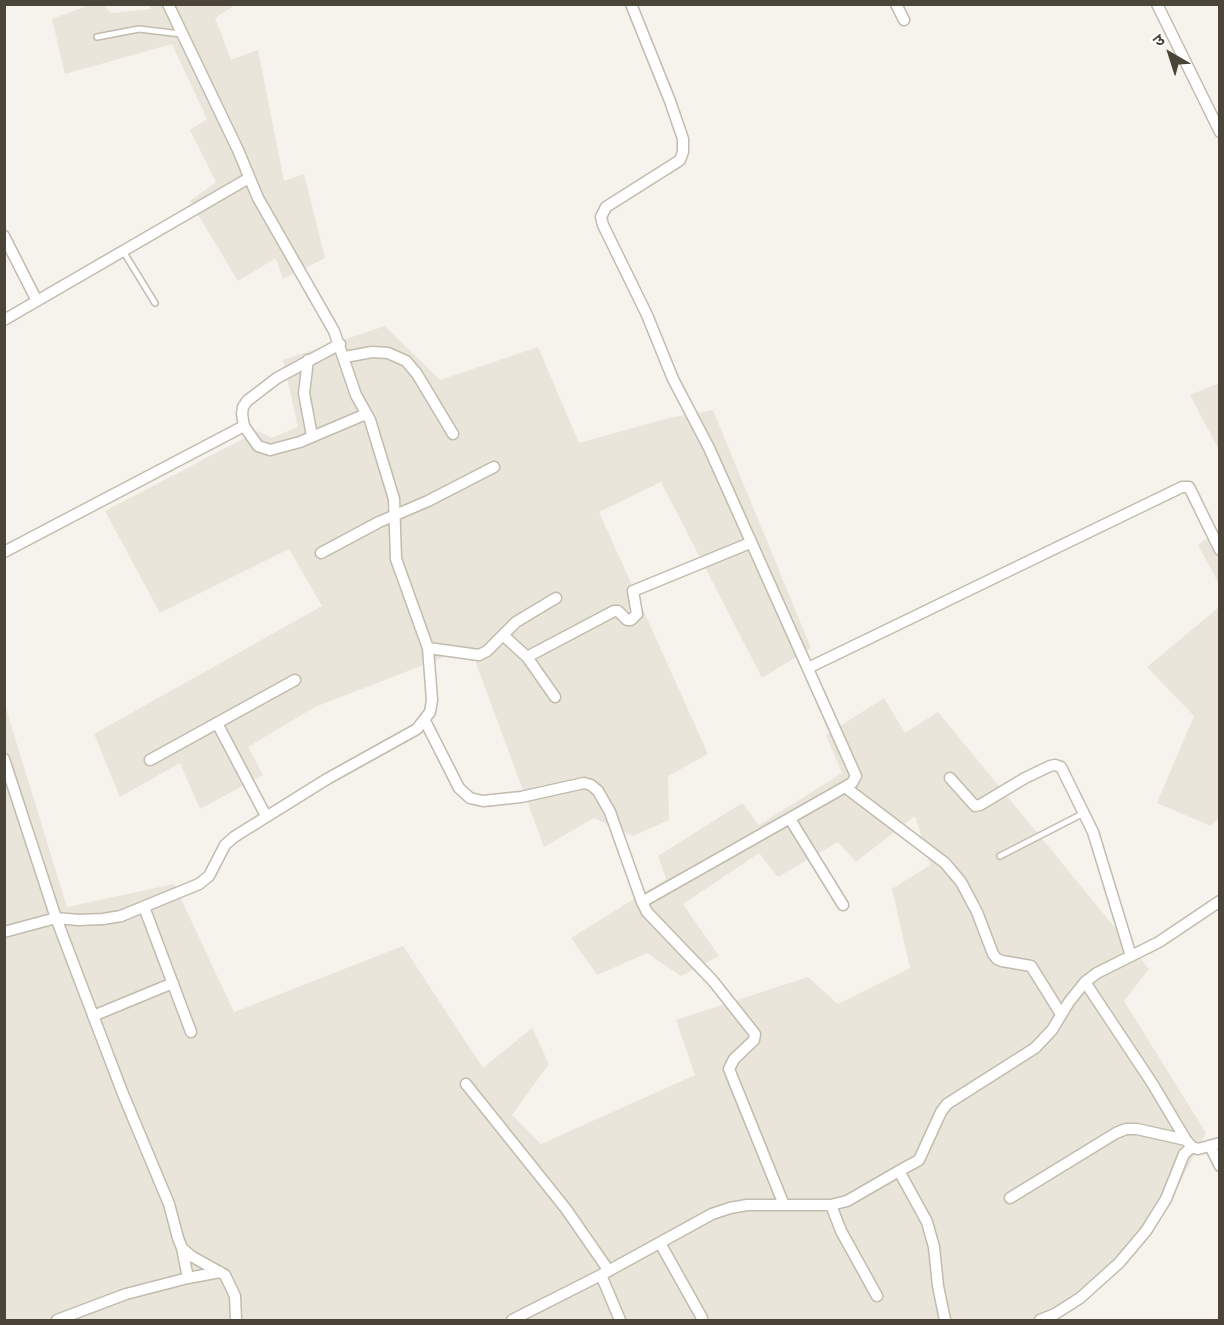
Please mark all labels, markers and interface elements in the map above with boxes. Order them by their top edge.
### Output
north arrow [1140,24,1200,84]
text: उ [1149,29,1169,51]

